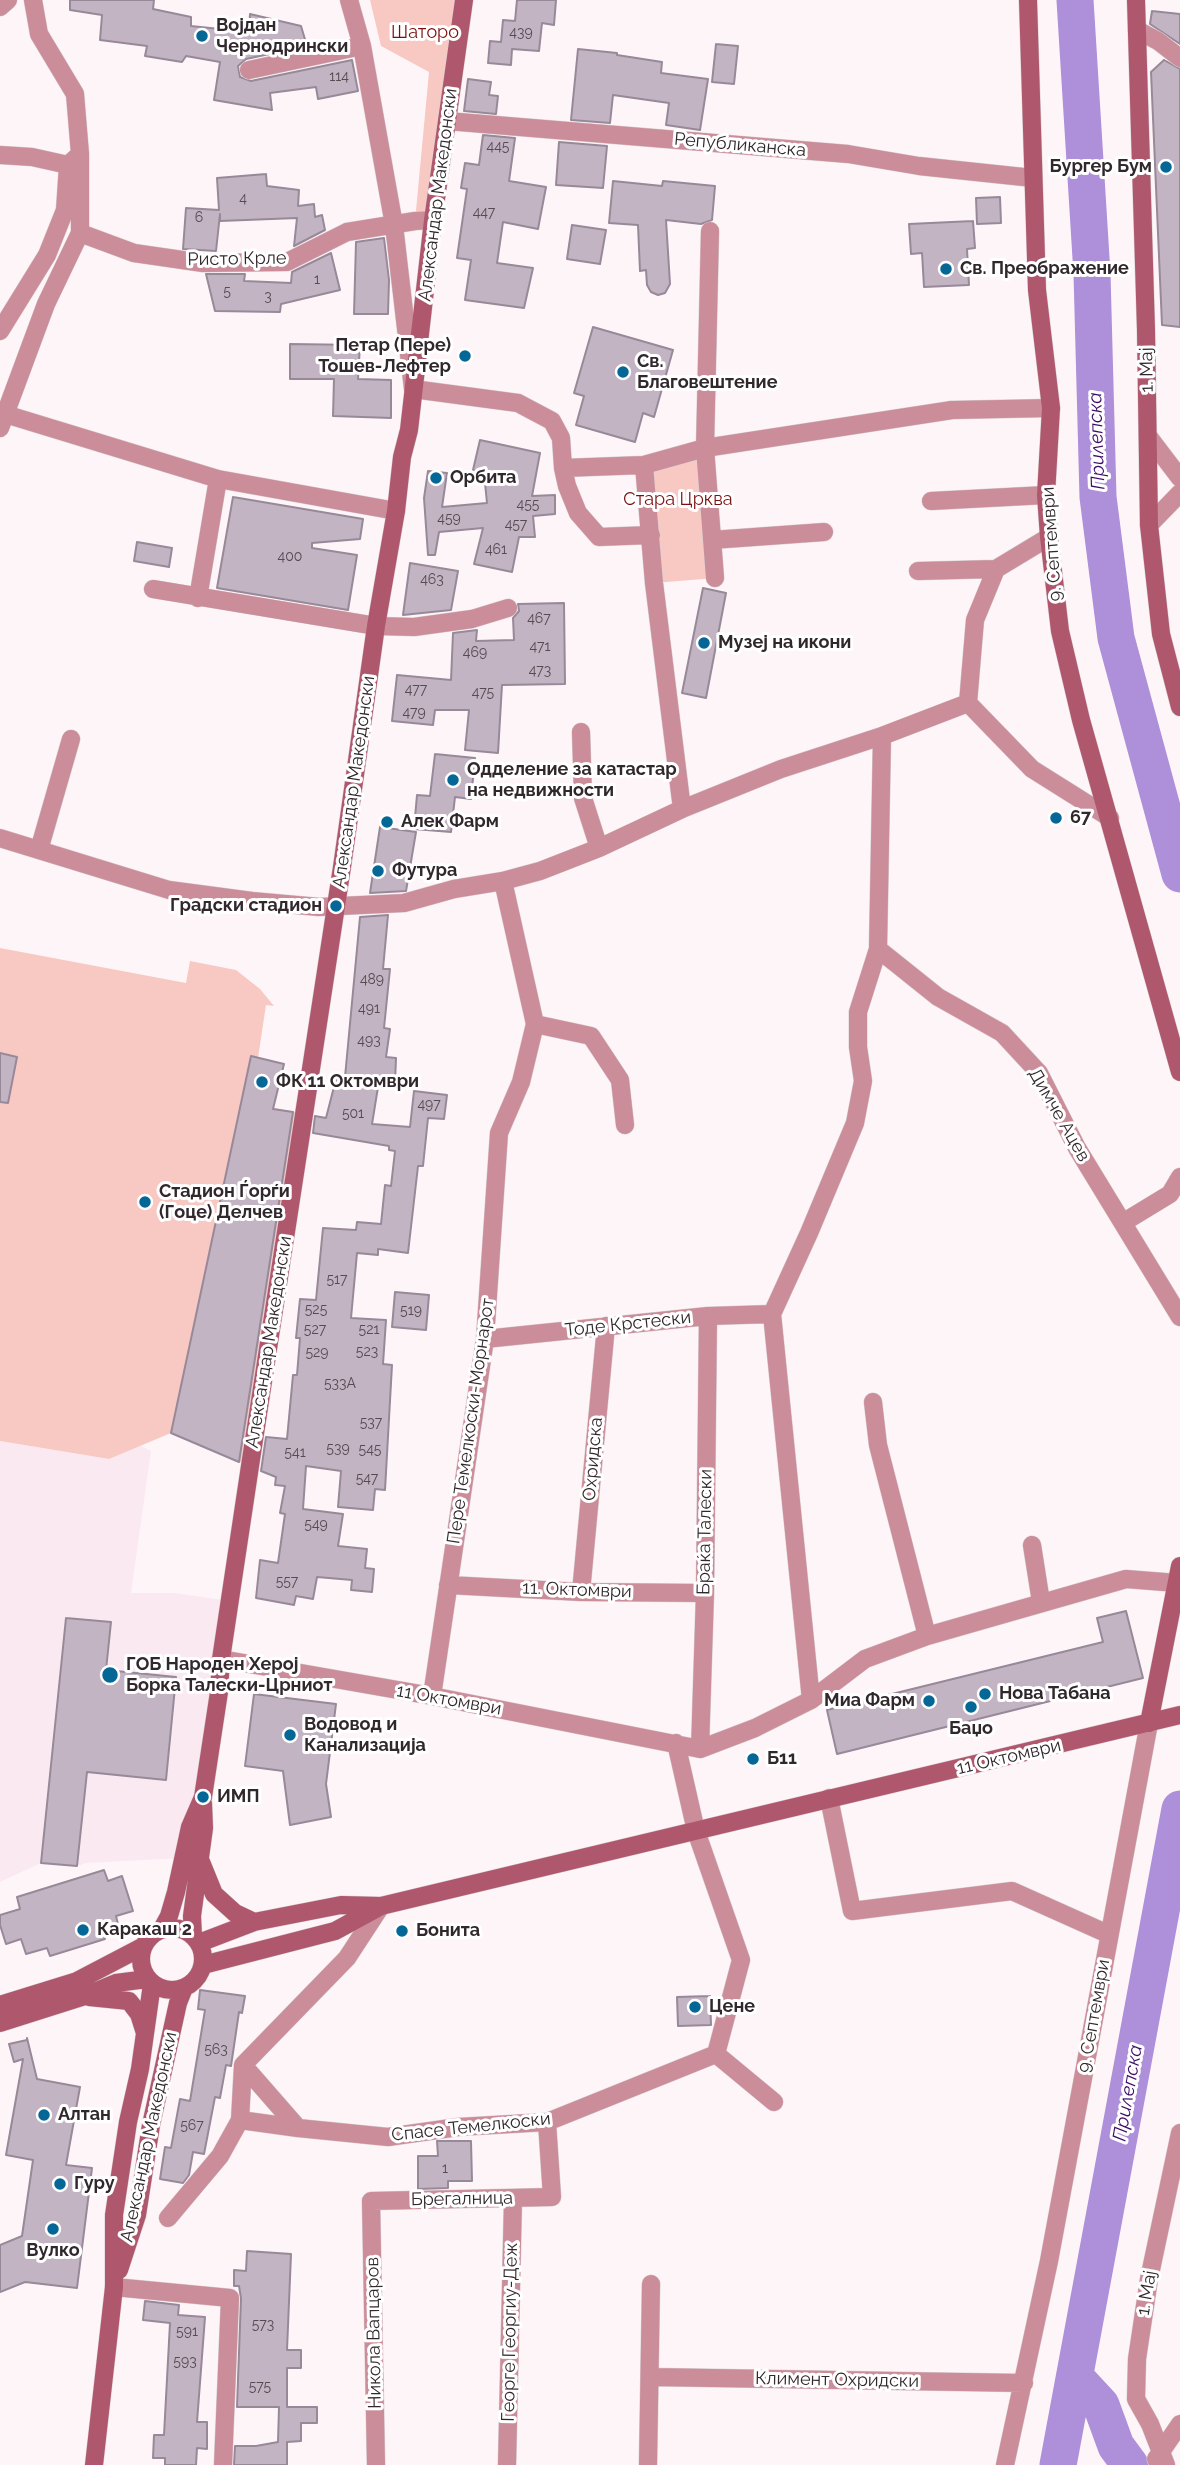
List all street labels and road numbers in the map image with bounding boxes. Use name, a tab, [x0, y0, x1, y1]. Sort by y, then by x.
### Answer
street label: Александар Македонски	[414, 87, 462, 303]
street label: Републиканска	[673, 128, 807, 162]
street label: Ристо Крле	[187, 247, 287, 271]
street label: 1. Мај	[1136, 347, 1158, 393]
street label: 9. Септември	[1037, 486, 1067, 602]
street label: Александар Македонски	[328, 674, 380, 890]
street label: Димче Ацев	[1024, 1065, 1094, 1165]
street label: Александар Македонски	[242, 1234, 296, 1450]
street label: Пере Темелкоски-Морнарот	[443, 1297, 499, 1545]
street label: Тоде Крстески	[564, 1307, 692, 1341]
street label: Охридска	[579, 1416, 607, 1502]
street label: Браќа Талески	[693, 1469, 717, 1595]
street label: 11. Октомври	[522, 1577, 632, 1603]
street label: 11 Октомври	[395, 1680, 503, 1720]
street label: 11 Октомври	[955, 1735, 1063, 1779]
street label: 9. Септември	[1073, 1958, 1115, 2074]
street label: Александар Македонски	[116, 2030, 182, 2244]
street label: Спасе Темелкоски	[390, 2108, 552, 2146]
street label: Брегалница	[411, 2187, 513, 2211]
street label: Георге Георгиу-Деж	[498, 2242, 522, 2422]
street label: Никола Вапцаров	[362, 2257, 386, 2409]
street label: 1. Мај	[1132, 2269, 1162, 2317]
street label: Климент Охридски	[755, 2368, 919, 2392]

